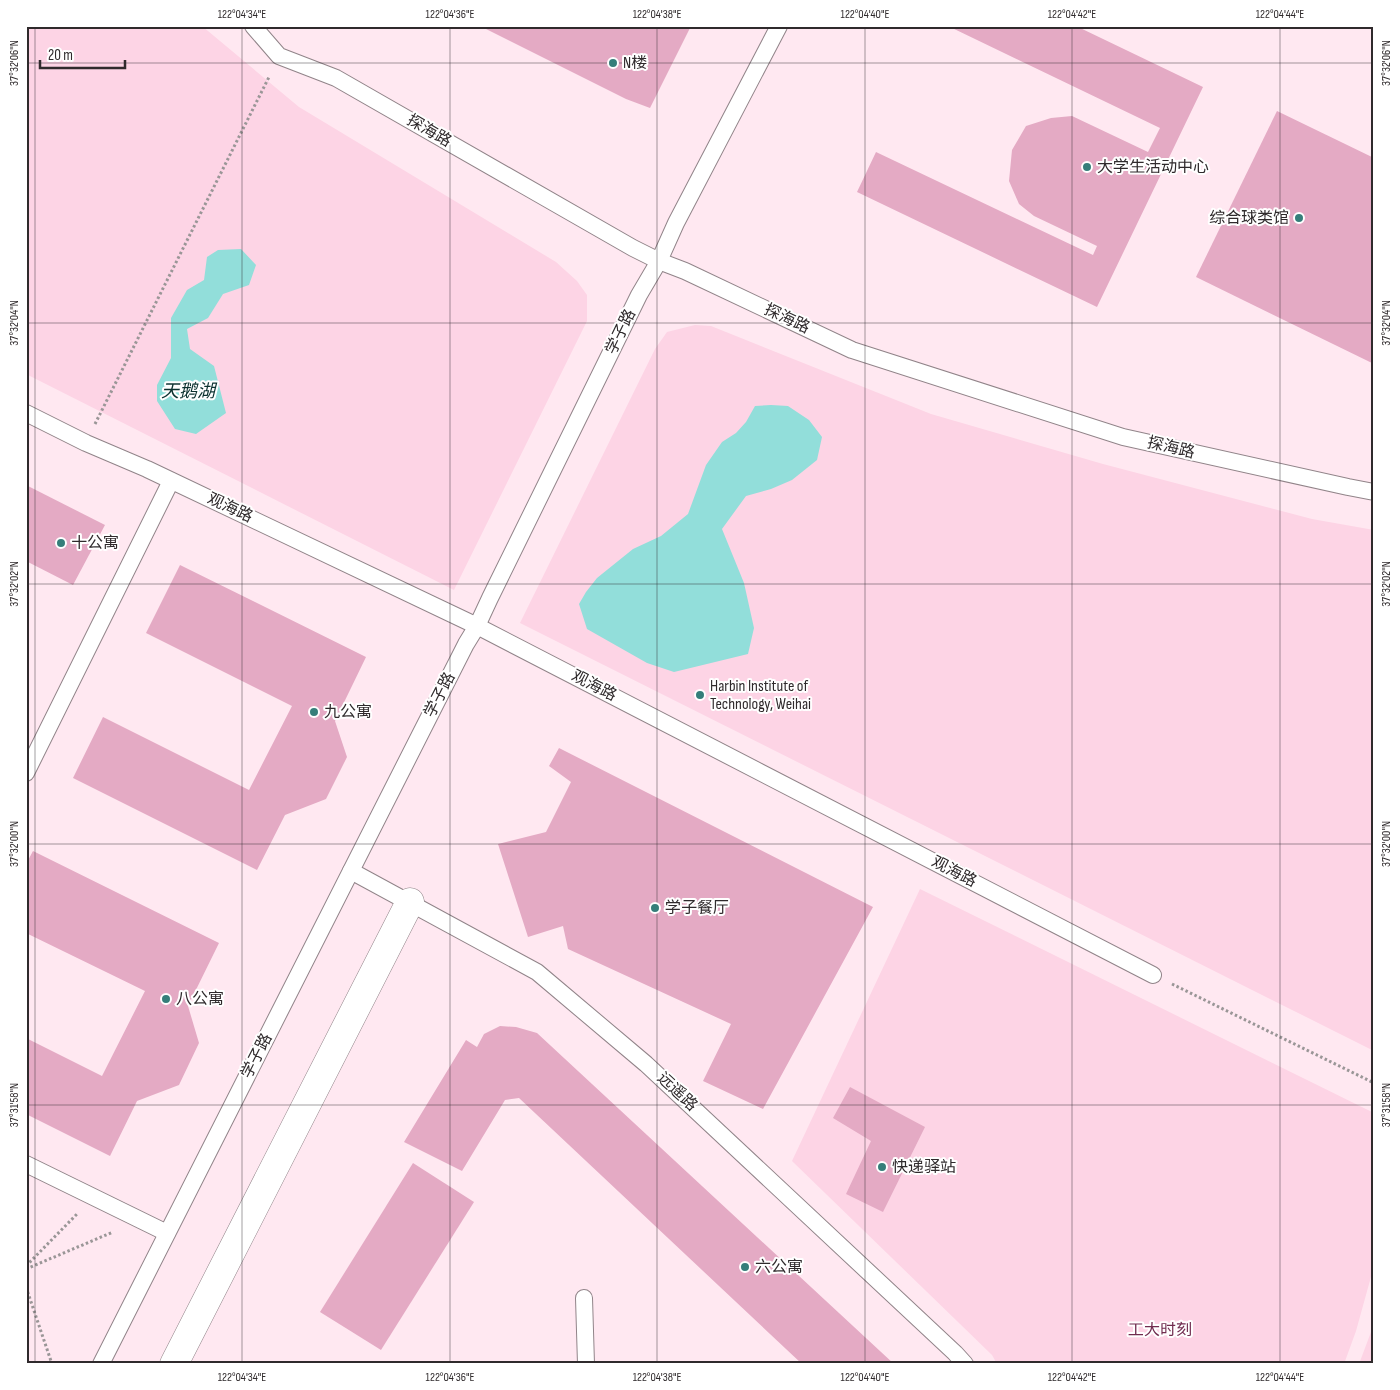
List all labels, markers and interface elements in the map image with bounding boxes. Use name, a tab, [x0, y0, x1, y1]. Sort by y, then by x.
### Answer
text: 122°04'34"E	[218, 7, 266, 22]
text: 122°04'36"E	[426, 7, 474, 22]
text: 122°04'38"E	[633, 7, 681, 22]
text: 122°04'40"E	[841, 7, 889, 22]
text: 122°04'42"E	[1048, 7, 1096, 22]
text: 122°04'44"E	[1256, 7, 1304, 22]
scale bar	[40, 38, 125, 70]
text: 37°32'06"N	[7, 40, 22, 86]
text: 37°32'06"N	[1379, 40, 1394, 86]
text: 20 m	[48, 46, 73, 65]
place label: N楼	[623, 54, 647, 73]
marker: N楼	[607, 57, 619, 69]
street label: 探海路	[403, 111, 455, 151]
place label: 大学生活动中心	[1097, 158, 1209, 177]
marker: 大学生活动中心	[1081, 161, 1093, 173]
place label: 综合球类馆	[1209, 209, 1289, 228]
marker: 综合球类馆	[1293, 212, 1305, 224]
text: 37°32'04"N	[7, 300, 22, 346]
street label: 探海路	[761, 300, 813, 338]
text: 37°32'04"N	[1379, 300, 1394, 346]
street label: 学子路	[602, 306, 640, 358]
water label: 天鹅湖	[161, 381, 218, 402]
street label: 探海路	[1145, 433, 1197, 463]
street label: 观海路	[204, 489, 256, 527]
place label: 十公寓	[71, 534, 119, 553]
marker: 十公寓	[55, 537, 67, 549]
text: 37°32'02"N	[7, 561, 22, 607]
text: 37°32'02"N	[1379, 561, 1394, 607]
street label: 观海路	[568, 667, 620, 705]
street label: 学子路	[421, 669, 459, 721]
place label: Harbin Institute of Technology, Weihai	[710, 677, 811, 714]
marker: Harbin Institute of Technology, Weihai	[694, 689, 706, 701]
place label: 九公寓	[324, 703, 372, 722]
marker: 九公寓	[308, 706, 320, 718]
text: 37°32'00"N	[7, 821, 22, 867]
text: 37°32'00"N	[1379, 821, 1394, 867]
street label: 观海路	[928, 853, 980, 891]
place label: 学子餐厅	[665, 899, 729, 918]
marker: 学子餐厅	[649, 902, 661, 914]
place label: 八公寓	[176, 990, 224, 1009]
marker: 八公寓	[160, 993, 172, 1005]
street label: 学子路	[238, 1030, 276, 1082]
street label: 远遥路	[653, 1069, 701, 1115]
text: 37°31'58"N	[7, 1083, 22, 1127]
text: 37°31'58"N	[1379, 1083, 1394, 1127]
place label: 快递驿站	[892, 1158, 956, 1177]
marker: 快递驿站	[876, 1161, 888, 1173]
place label: 六公寓	[755, 1258, 803, 1277]
marker: 六公寓	[739, 1261, 751, 1273]
park label: 工大时刻	[1128, 1321, 1192, 1340]
text: 122°04'34"E	[218, 1370, 266, 1385]
text: 122°04'36"E	[426, 1370, 474, 1385]
text: 122°04'38"E	[633, 1370, 681, 1385]
text: 122°04'40"E	[841, 1370, 889, 1385]
text: 122°04'42"E	[1048, 1370, 1096, 1385]
text: 122°04'44"E	[1256, 1370, 1304, 1385]

